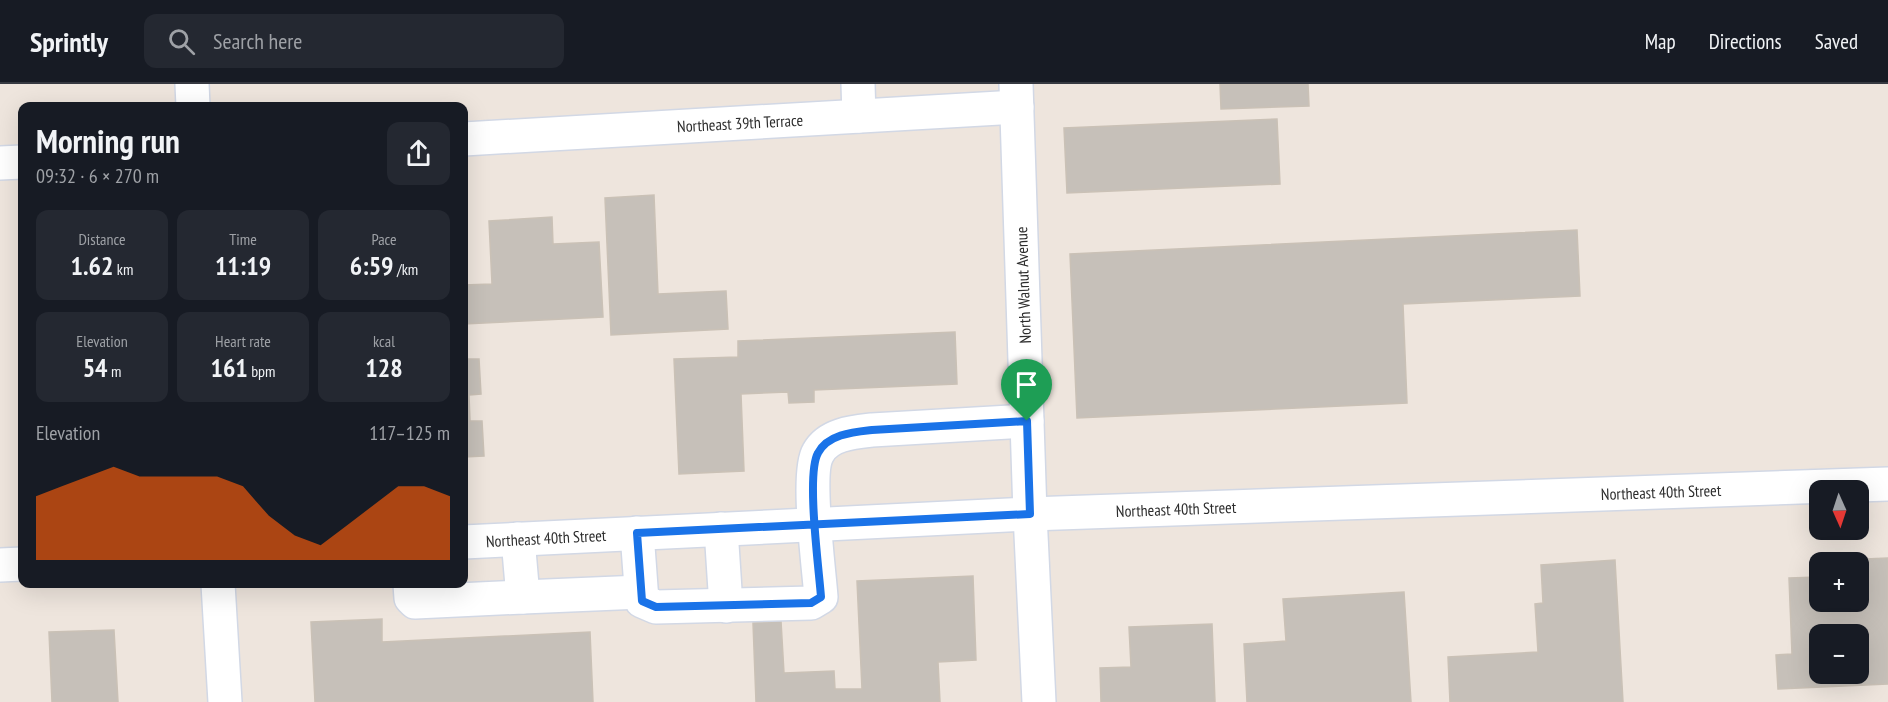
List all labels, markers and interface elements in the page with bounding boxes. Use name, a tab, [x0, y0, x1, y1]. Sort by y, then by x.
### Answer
search box	[144, 14, 564, 68]
text: Sprintly	[30, 23, 108, 60]
icon: search	[165, 25, 198, 58]
text: Search here	[213, 27, 302, 55]
text: Map	[1645, 28, 1676, 55]
text: Directions	[1709, 28, 1782, 55]
text: Saved	[1815, 28, 1858, 55]
street label: Northeast 39th Terrace	[677, 110, 803, 136]
text: Morning run	[36, 119, 180, 162]
button: share	[387, 122, 450, 185]
text: 09:32 · 6 × 270 m	[36, 163, 159, 189]
street label: North Walnut Avenue	[1011, 226, 1035, 344]
text: Distance	[78, 229, 126, 249]
text: Time	[229, 229, 257, 249]
text: Pace	[371, 229, 397, 249]
text: 1.62	[71, 249, 113, 282]
text: 11:19	[215, 249, 271, 282]
text: 6:59	[350, 249, 394, 282]
text: km	[113, 259, 133, 279]
text: /km	[394, 259, 418, 279]
text: Elevation	[76, 331, 128, 351]
text: Heart rate	[215, 331, 271, 351]
text: kcal	[373, 331, 395, 351]
text: 54	[83, 351, 108, 384]
text: 161	[210, 351, 248, 384]
text: 128	[365, 351, 403, 384]
pin	[1001, 359, 1052, 421]
text: m	[108, 361, 121, 381]
text: bpm	[248, 361, 276, 381]
icon: arrive	[1010, 368, 1043, 401]
text: Elevation	[36, 420, 100, 446]
text: 117–125 m	[369, 420, 450, 446]
street label: Northeast 40th Street	[1601, 480, 1722, 504]
north arrow	[1809, 480, 1869, 540]
map controls	[1809, 480, 1869, 684]
street label: Northeast 40th Street	[1116, 497, 1237, 521]
street label: Northeast 40th Street	[485, 525, 607, 551]
button: +	[1809, 552, 1869, 612]
button: −	[1809, 624, 1869, 684]

